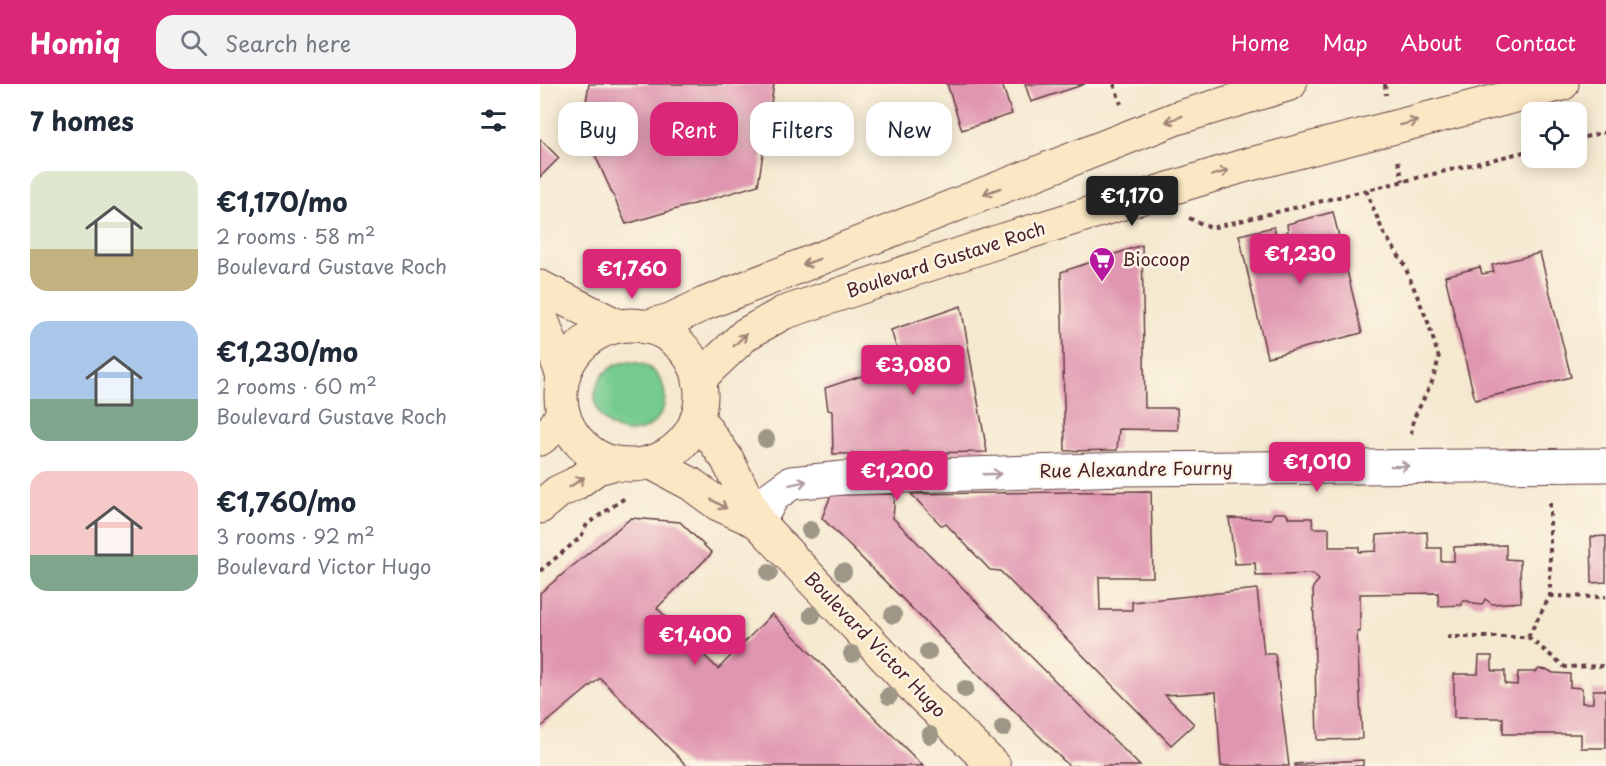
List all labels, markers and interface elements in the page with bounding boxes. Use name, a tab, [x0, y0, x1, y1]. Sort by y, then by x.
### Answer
search box	[156, 15, 576, 69]
text: Homiq	[30, 21, 120, 64]
icon: search	[177, 26, 210, 59]
text: Search here	[225, 26, 351, 59]
text: Home	[1231, 26, 1290, 58]
text: Map	[1323, 26, 1368, 58]
text: About	[1401, 26, 1462, 58]
text: Contact	[1495, 26, 1576, 58]
text: 7 homes	[30, 101, 134, 140]
chip: Buy	[558, 102, 638, 156]
chip: Rent	[650, 102, 738, 156]
chip: Filters	[750, 102, 854, 156]
chip: New	[866, 102, 952, 156]
map controls	[1521, 102, 1587, 168]
button: locate	[1521, 102, 1587, 168]
icon: filters	[477, 104, 510, 137]
one-way arrow	[1165, 115, 1184, 126]
one-way arrow	[1399, 117, 1418, 129]
one-way arrow	[1210, 167, 1229, 178]
pin: €1,170	[1083, 176, 1181, 227]
text: €1,170	[1100, 180, 1164, 210]
text: €1,170/mo	[216, 182, 348, 221]
one-way arrow	[983, 186, 1002, 197]
icon: home	[78, 195, 150, 267]
street label: Boulevard Gustave Roch	[842, 214, 1049, 304]
text: 2 rooms · 58 m²	[216, 221, 375, 251]
pin: €1,230	[1251, 234, 1349, 285]
text: €1,230	[1264, 238, 1336, 268]
supermarket icon: Biocoop	[1087, 245, 1117, 283]
place label: Biocoop	[1122, 245, 1190, 272]
pin: €1,760	[583, 249, 681, 300]
text: Boulevard Gustave Roch	[216, 251, 447, 281]
text: €1,760	[597, 253, 667, 283]
one-way arrow	[802, 257, 820, 268]
text: €1,230/mo	[216, 332, 358, 371]
one-way arrow	[733, 332, 748, 347]
icon: home	[78, 345, 150, 417]
pin: €3,080	[864, 345, 962, 396]
text: €3,080	[875, 349, 951, 379]
text: 2 rooms · 60 m²	[216, 371, 377, 401]
text: Boulevard Gustave Roch	[216, 401, 447, 431]
pin: €1,010	[1268, 442, 1366, 493]
text: €1,010	[1283, 446, 1351, 476]
pin: €1,200	[848, 451, 946, 502]
street label: Rue Alexandre Fourny	[1039, 453, 1233, 484]
text: €1,200	[861, 455, 933, 485]
one-way arrow	[1389, 460, 1409, 472]
one-way arrow	[982, 468, 1002, 480]
one-way arrow	[568, 476, 585, 488]
one-way arrow	[788, 477, 807, 489]
text: €1,760/mo	[216, 482, 356, 521]
icon: home	[78, 495, 150, 567]
one-way arrow	[710, 498, 727, 510]
text: 3 rooms · 92 m²	[216, 521, 375, 551]
text: Boulevard Victor Hugo	[216, 551, 431, 581]
street label: Boulevard Victor Hugo	[799, 565, 953, 723]
pin: €1,400	[646, 615, 744, 666]
text: €1,400	[658, 619, 732, 649]

